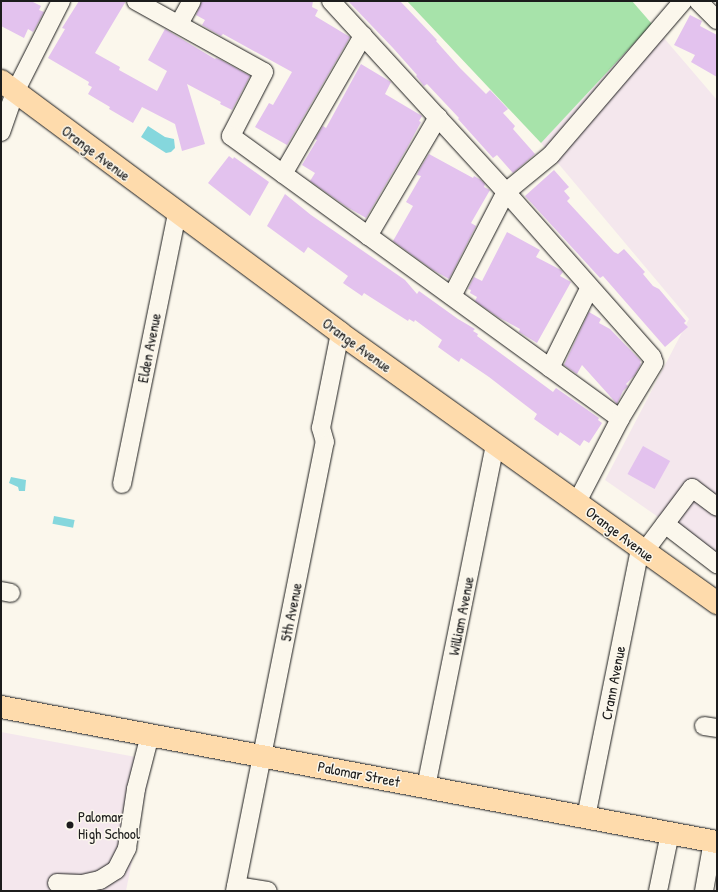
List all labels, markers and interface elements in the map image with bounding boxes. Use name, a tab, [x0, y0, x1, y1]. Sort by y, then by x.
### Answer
street label: Orange Avenue	[58, 121, 134, 185]
street label: Elden Avenue	[133, 312, 165, 384]
street label: Orange Avenue	[319, 314, 395, 376]
street label: Orange Avenue	[582, 502, 658, 566]
street label: William Avenue	[445, 575, 477, 657]
street label: 5th Avenue	[277, 581, 305, 643]
street label: Crann Avenue	[597, 645, 629, 721]
street label: Palomar Street	[316, 757, 402, 791]
place label: Palomar High School	[78, 807, 140, 842]
marker: Palomar High School	[65, 820, 75, 830]

